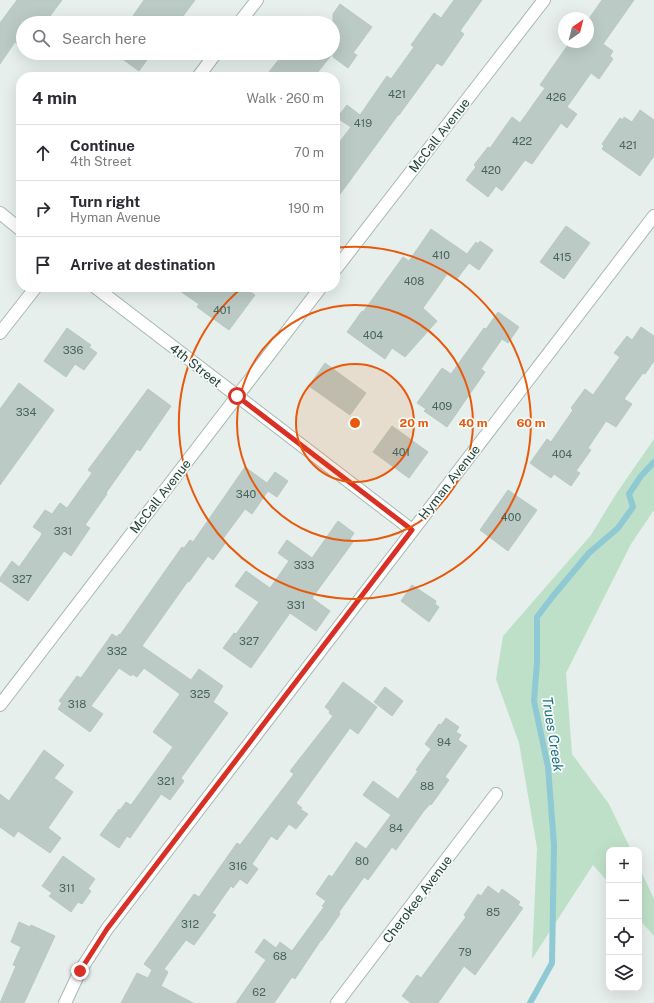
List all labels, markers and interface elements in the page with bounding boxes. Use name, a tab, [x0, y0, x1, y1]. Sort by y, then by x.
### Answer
north arrow	[558, 12, 594, 48]
search box	[16, 16, 340, 60]
icon: search	[30, 27, 52, 49]
text: Search here	[62, 30, 146, 47]
text: 4 min	[32, 88, 77, 108]
house number: 421	[388, 88, 406, 100]
text: Walk · 260 m	[246, 91, 324, 106]
house number: 426	[546, 91, 566, 103]
street label: McCall Avenue	[406, 95, 473, 175]
house number: 419	[354, 117, 372, 129]
house number: 422	[512, 135, 532, 147]
text: Continue	[70, 137, 135, 154]
house number: 421	[619, 139, 637, 151]
icon: ahead	[32, 142, 54, 164]
text: 70 m	[294, 145, 324, 160]
text: 4th Street	[70, 154, 132, 169]
house number: 420	[481, 164, 501, 176]
text: Turn right	[70, 193, 140, 210]
icon: right	[32, 198, 54, 220]
text: 190 m	[288, 201, 324, 216]
text: Hyman Avenue	[70, 210, 161, 225]
house number: 410	[432, 249, 450, 261]
house number: 415	[553, 251, 571, 263]
icon: arrive	[32, 254, 54, 276]
text: Arrive at destination	[70, 256, 215, 273]
house number: 408	[404, 275, 424, 287]
house number: 401	[213, 304, 231, 316]
house number: 404	[363, 329, 383, 341]
street label: 4th Street	[167, 340, 225, 390]
house number: 336	[63, 344, 83, 356]
route start	[228, 387, 246, 405]
house number: 409	[432, 400, 452, 412]
house number: 334	[16, 406, 36, 418]
centre of rings	[348, 416, 362, 430]
text: 20 m	[400, 416, 429, 430]
text: 40 m	[458, 416, 488, 430]
text: 60 m	[516, 416, 546, 430]
street label: Hyman Avenue	[416, 442, 483, 523]
house number: 401	[392, 446, 410, 458]
house number: 404	[552, 448, 572, 460]
street label: McCall Avenue	[127, 456, 194, 536]
house number: 340	[236, 488, 257, 500]
house number: 400	[501, 511, 521, 523]
house number: 331	[54, 525, 72, 537]
house number: 333	[294, 559, 314, 571]
house number: 327	[12, 573, 32, 585]
house number: 331	[287, 599, 305, 611]
house number: 327	[239, 635, 259, 647]
house number: 332	[107, 645, 128, 657]
house number: 325	[190, 688, 210, 700]
water label: Trues Creek	[539, 695, 567, 773]
house number: 318	[68, 698, 86, 710]
house number: 94	[437, 736, 451, 748]
house number: 321	[157, 775, 175, 787]
house number: 88	[420, 780, 434, 792]
house number: 84	[389, 822, 403, 834]
map controls	[606, 847, 642, 991]
button: +	[606, 847, 642, 883]
street label: Cherokee Avenue	[380, 853, 455, 946]
house number: 80	[355, 855, 369, 867]
house number: 316	[229, 860, 247, 872]
house number: 311	[59, 882, 75, 894]
button: −	[606, 883, 642, 919]
house number: 85	[486, 906, 500, 918]
house number: 312	[181, 918, 199, 930]
button: locate	[606, 919, 642, 955]
house number: 79	[458, 946, 472, 958]
house number: 68	[273, 950, 287, 962]
button: layers	[606, 955, 642, 991]
route end	[71, 962, 89, 980]
house number: 62	[252, 986, 266, 998]

